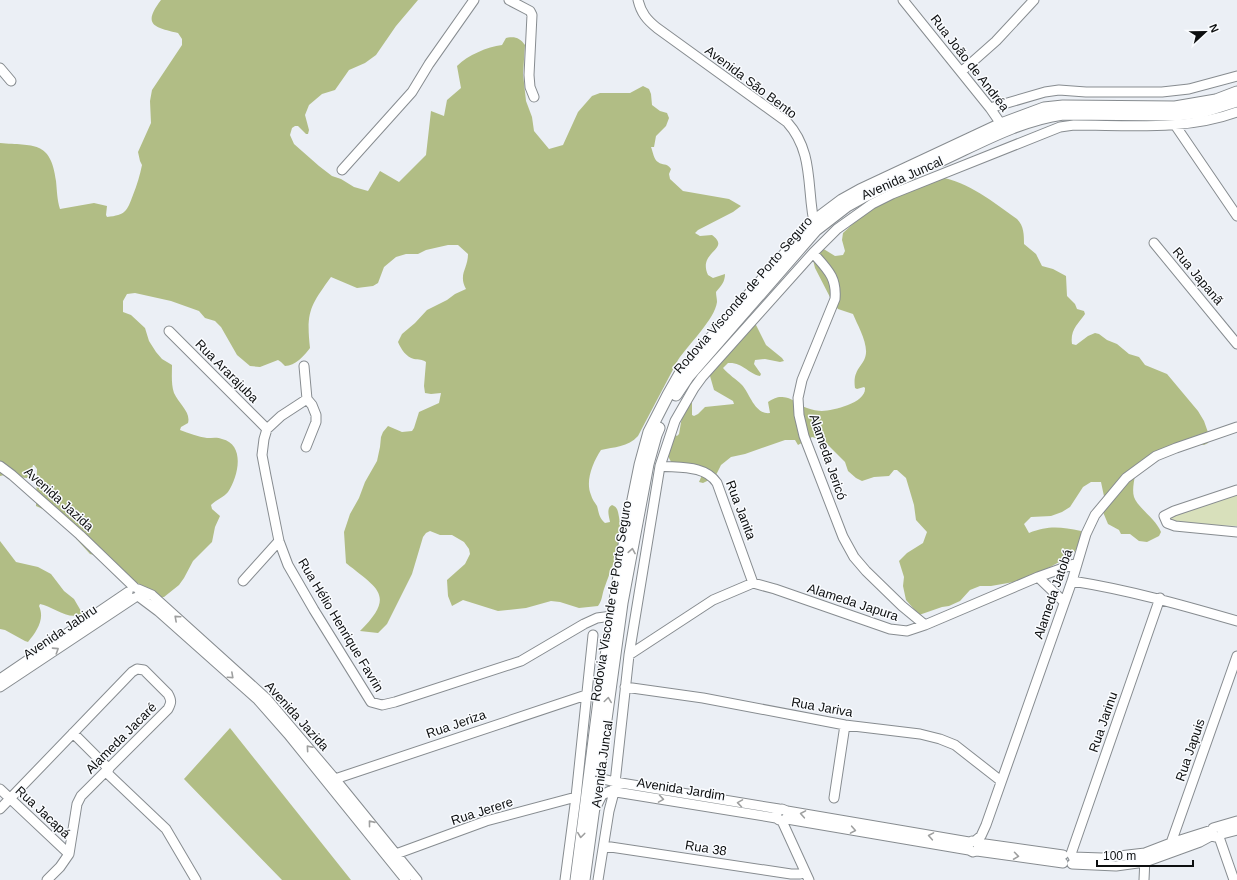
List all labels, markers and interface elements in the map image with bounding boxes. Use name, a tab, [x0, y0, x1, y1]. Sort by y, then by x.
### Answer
street label: Rua João de Andréa	[928, 12, 1013, 115]
north arrow	[1185, 12, 1225, 52]
text: N	[1207, 22, 1221, 34]
street label: Avenida São Bento	[702, 43, 800, 121]
street label: Avenida Juncal	[859, 153, 945, 203]
street label: Rodovia Visconde de Porto Seguro	[671, 214, 815, 376]
street label: Rua Japanã	[1170, 244, 1227, 308]
street label: Rua Ararajuba	[192, 336, 262, 406]
street label: Alameda Jericó	[806, 412, 850, 502]
street label: Avenida Jazida	[21, 464, 97, 535]
street label: Rua Janita	[723, 478, 759, 542]
street label: Rodovia Visconde de Porto Seguro	[588, 500, 634, 702]
street label: Alameda Jatobá	[1031, 546, 1076, 641]
one-way arrow	[627, 548, 636, 554]
street label: Rua Hélio Henrique Favrin	[295, 555, 387, 695]
street label: Alameda Japura	[806, 580, 901, 624]
street label: Avenida Jabiru	[20, 602, 100, 662]
one-way arrow	[174, 615, 182, 622]
one-way arrow	[52, 648, 59, 655]
one-way arrow	[226, 672, 234, 679]
street label: Avenida Jazida	[262, 678, 333, 754]
street label: Rua Jarinu	[1086, 690, 1120, 754]
street label: Rua Jariva	[790, 694, 855, 720]
one-way arrow	[603, 697, 612, 703]
street label: Alameda Jacaré	[82, 699, 160, 777]
street label: Rua Jeriza	[424, 707, 489, 741]
street label: Rua Japuis	[1172, 716, 1208, 783]
street label: Avenida Juncal	[588, 719, 616, 809]
one-way arrow	[307, 745, 314, 753]
street label: Avenida Jardim	[636, 775, 726, 803]
street label: Rua Jacapá	[13, 783, 74, 842]
street label: Rua Jerere	[449, 794, 515, 828]
one-way arrow	[658, 794, 664, 803]
one-way arrow	[737, 799, 743, 808]
one-way arrow	[800, 810, 806, 819]
one-way arrow	[368, 820, 375, 827]
one-way arrow	[850, 825, 856, 834]
one-way arrow	[577, 832, 586, 838]
one-way arrow	[928, 832, 934, 841]
street label: Rua 38	[684, 837, 728, 859]
scale bar	[1097, 842, 1193, 868]
text: 100 m	[1103, 849, 1136, 863]
one-way arrow	[1013, 851, 1019, 860]

